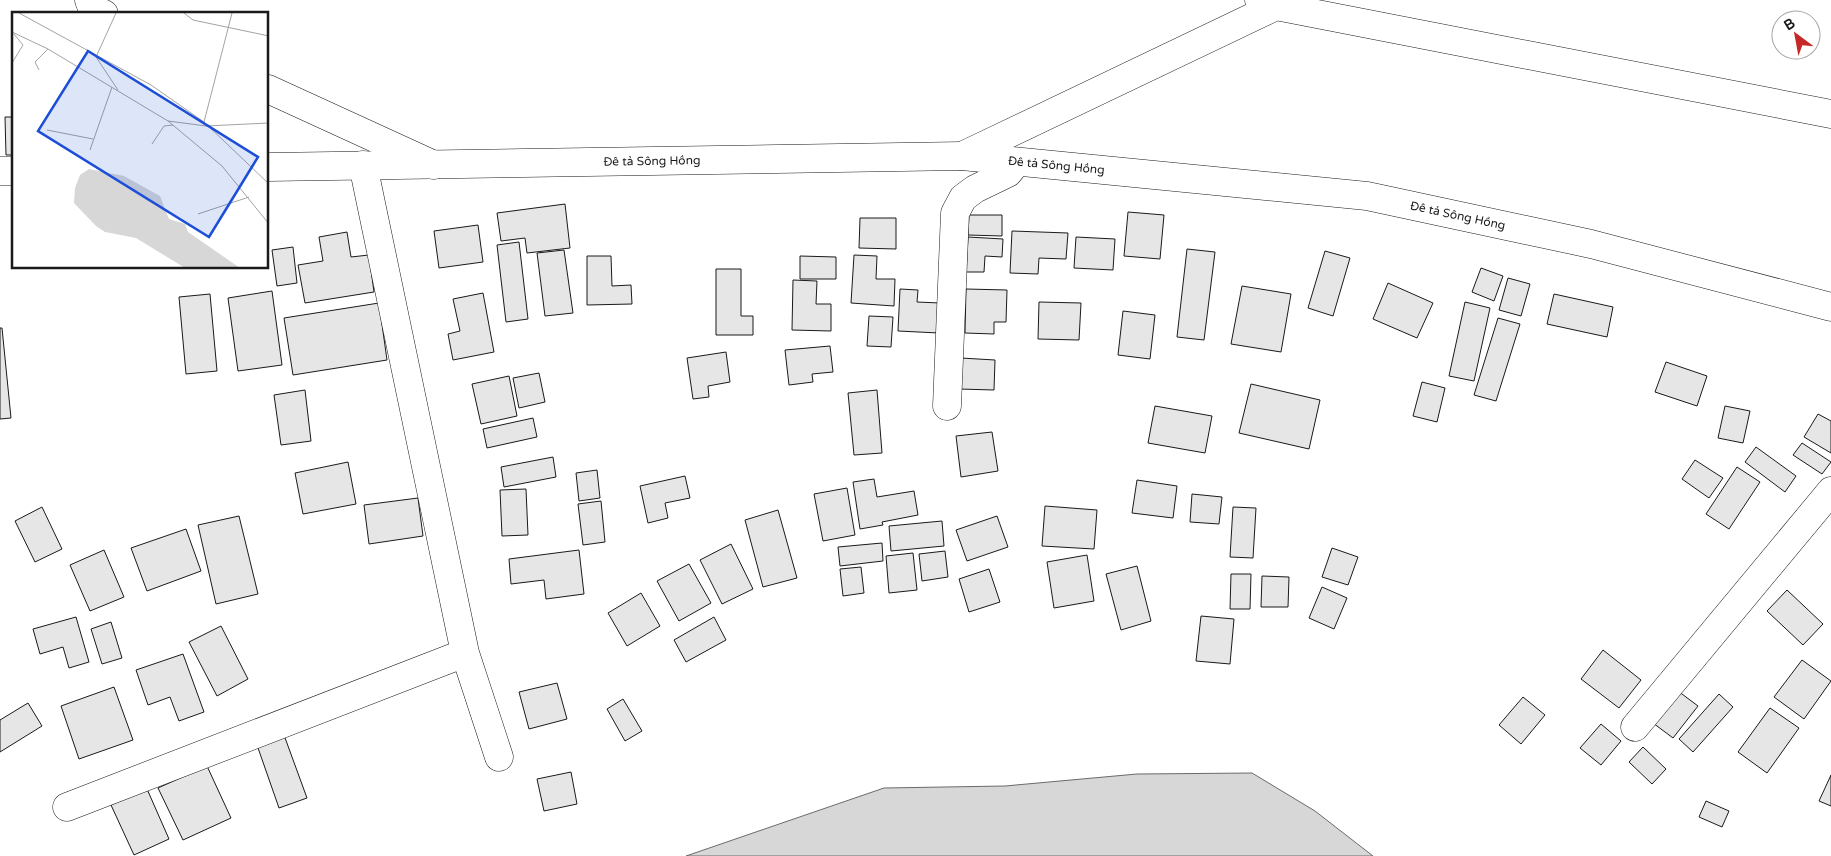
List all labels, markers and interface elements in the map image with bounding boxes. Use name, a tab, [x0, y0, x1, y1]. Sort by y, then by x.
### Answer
north arrow	[1771, 10, 1821, 60]
inset map	[12, 12, 269, 269]
text: B	[1781, 14, 1798, 34]
street label: Đê tả Sông Hồng	[603, 153, 701, 169]
street label: Đê tả Sông Hồng	[1007, 154, 1105, 177]
street label: Đê tả Sông Hồng	[1409, 198, 1507, 232]

